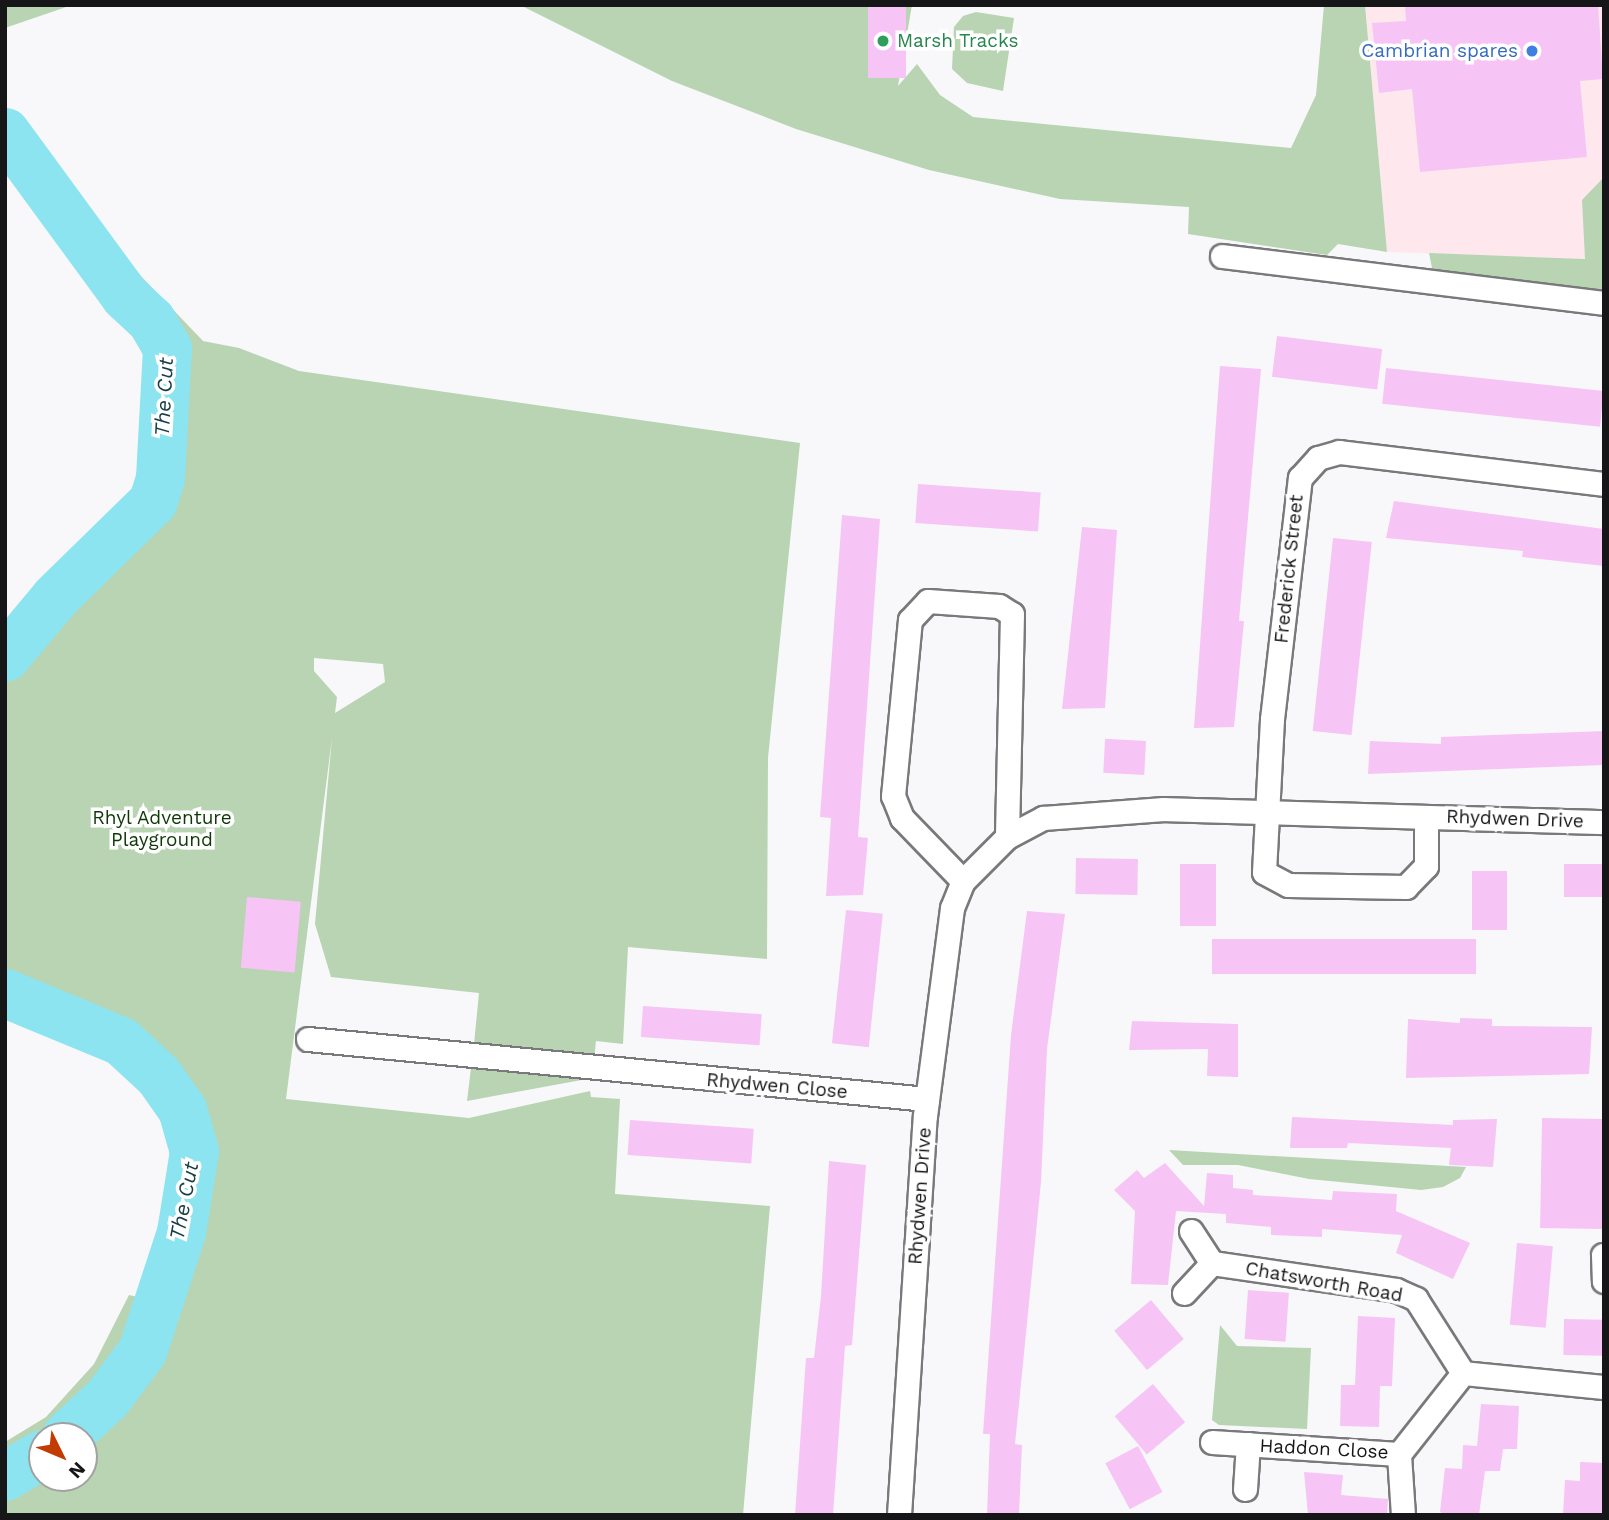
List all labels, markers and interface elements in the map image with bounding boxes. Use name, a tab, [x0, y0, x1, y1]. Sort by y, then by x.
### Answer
place label: Marsh Tracks	[897, 30, 1019, 52]
marker: Marsh Tracks	[875, 33, 891, 49]
place label: Cambrian spares	[1361, 40, 1518, 62]
marker: Cambrian spares	[1524, 43, 1540, 59]
water label: The Cut	[149, 357, 179, 437]
street label: Frederick Street	[1270, 493, 1308, 645]
street label: Rhydwen Drive	[1446, 805, 1584, 833]
park label: Rhyl Adventure Playground	[92, 807, 232, 851]
street label: Rhydwen Close	[705, 1068, 849, 1104]
street label: Rhydwen Drive	[904, 1126, 936, 1266]
water label: The Cut	[164, 1160, 204, 1242]
street label: Chatsworth Road	[1244, 1257, 1404, 1307]
north arrow	[28, 1422, 98, 1492]
street label: Haddon Close	[1259, 1434, 1389, 1464]
text: N	[64, 1457, 90, 1483]

